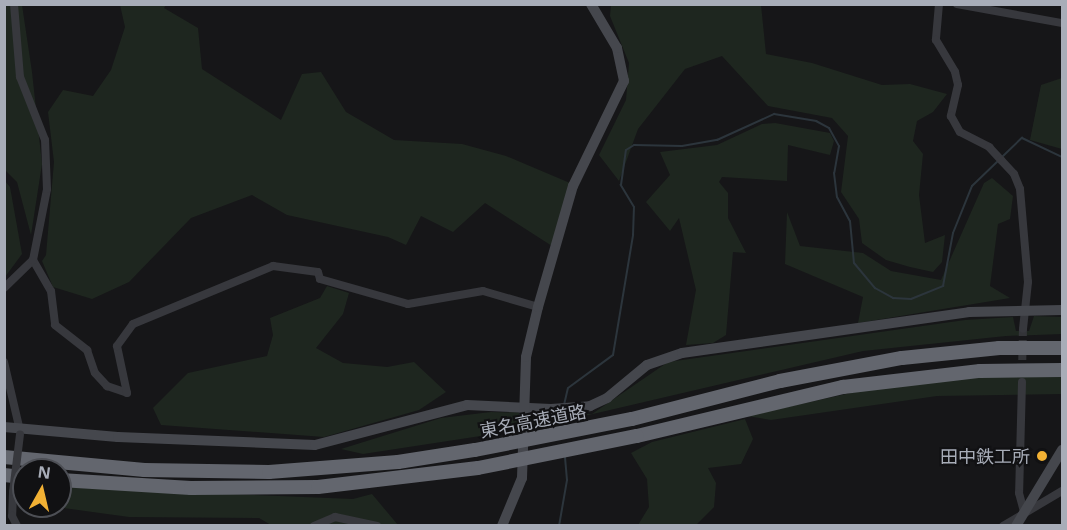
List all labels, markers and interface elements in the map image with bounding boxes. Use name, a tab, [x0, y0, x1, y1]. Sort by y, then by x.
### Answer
street label: 東名高速道路	[478, 400, 588, 442]
place label: 田中鉄工所	[940, 445, 1030, 467]
marker: 田中鉄工所	[1035, 449, 1049, 463]
north arrow	[12, 458, 72, 518]
text: N	[36, 460, 52, 484]

